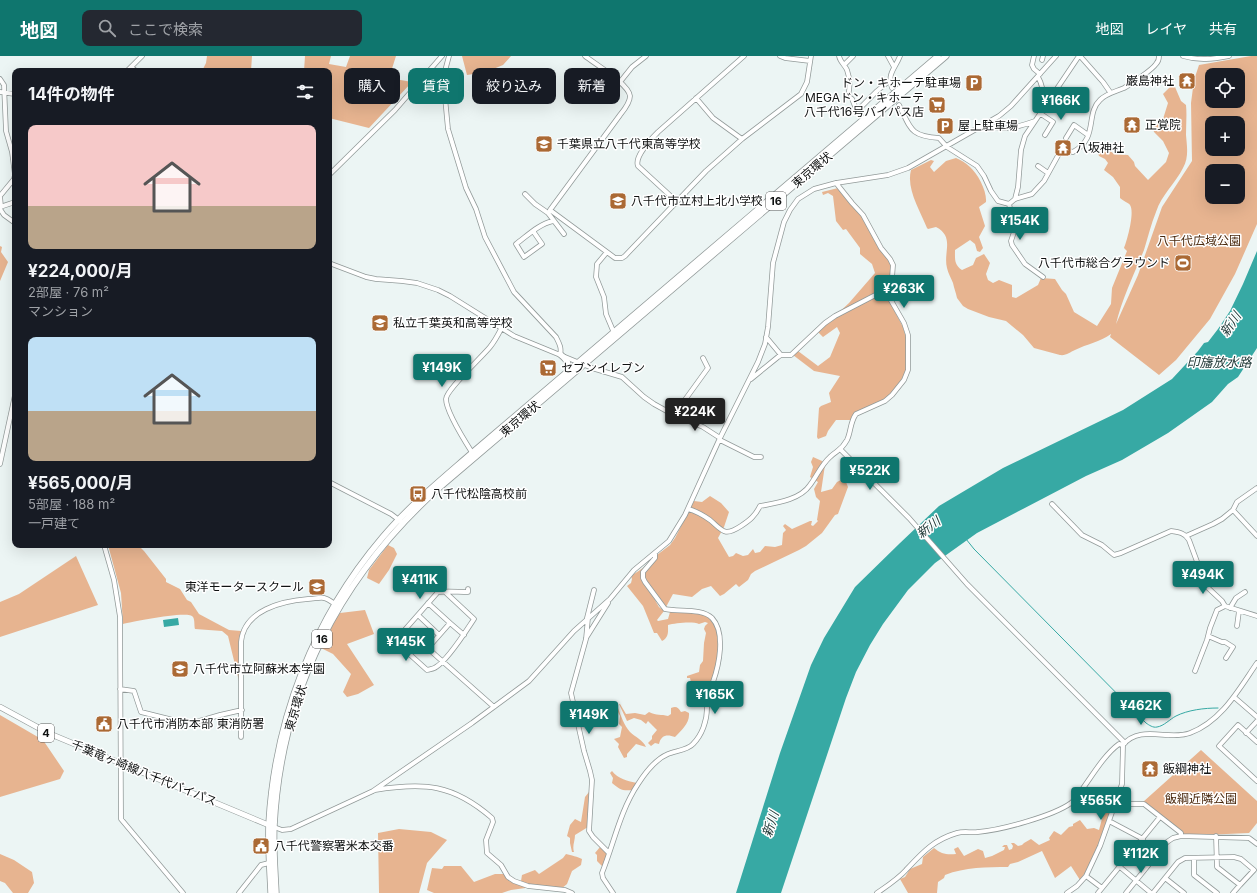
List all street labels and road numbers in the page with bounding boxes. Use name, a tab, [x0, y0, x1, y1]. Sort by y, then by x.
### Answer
street label: 東京環状	[788, 148, 835, 191]
road number: 16	[766, 192, 786, 210]
street label: 東京環状	[496, 397, 543, 440]
road number: 16	[312, 630, 332, 648]
street label: 東京環状	[281, 683, 310, 733]
road number: 4	[38, 724, 54, 742]
street label: 千葉竜ヶ崎線八千代バイパス	[69, 736, 219, 809]

